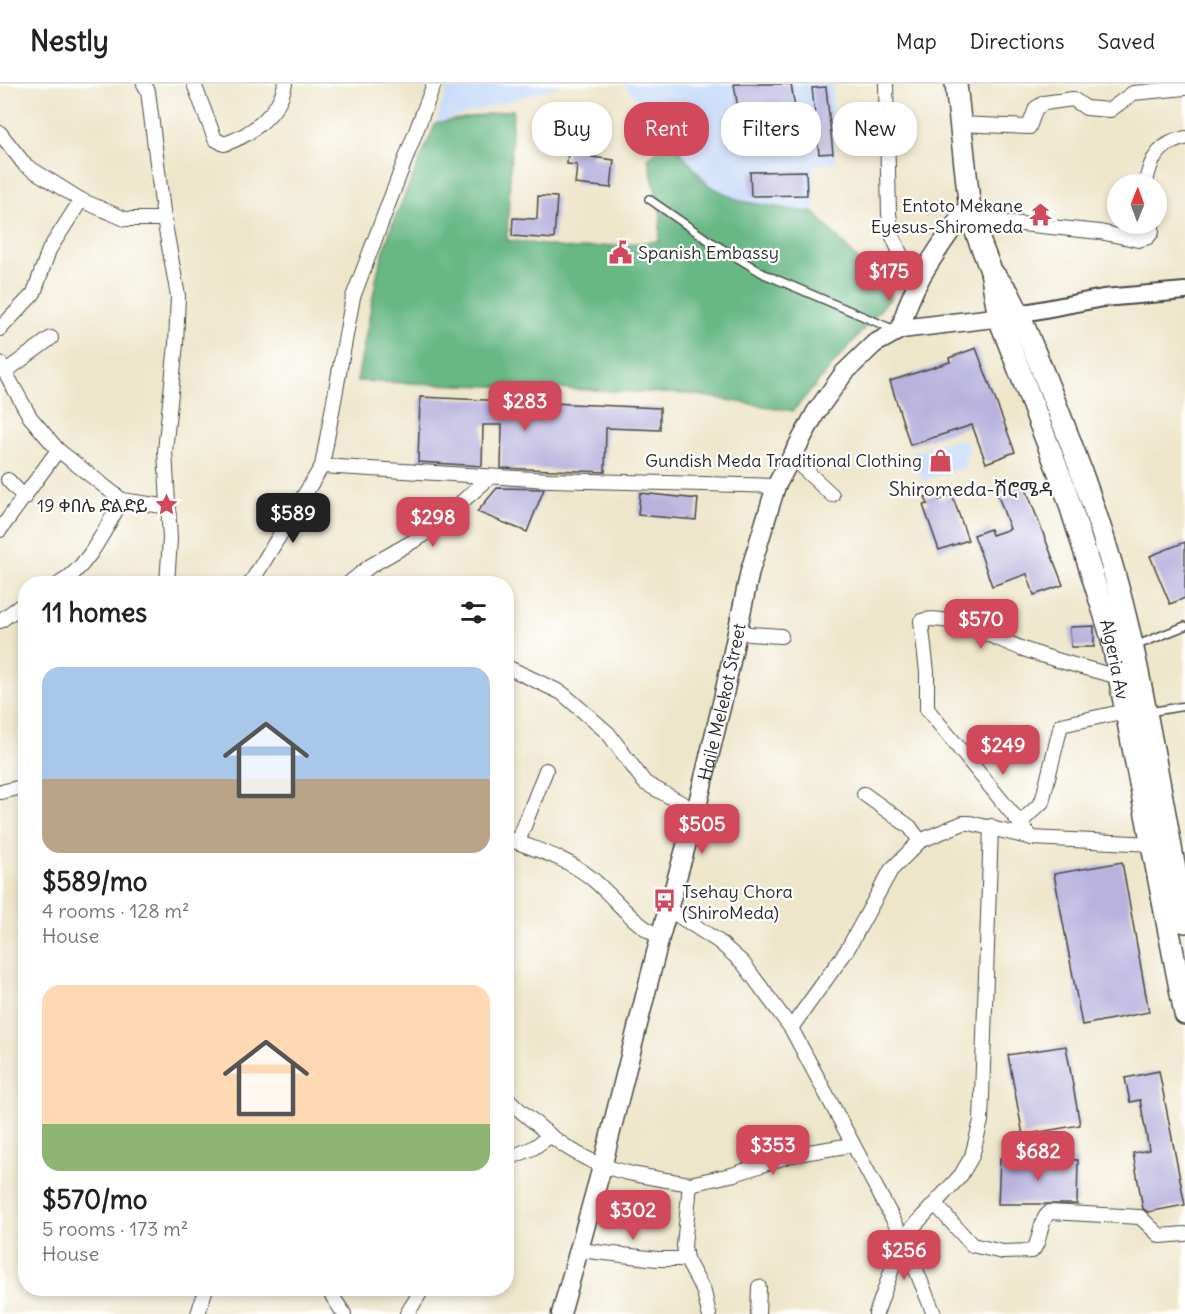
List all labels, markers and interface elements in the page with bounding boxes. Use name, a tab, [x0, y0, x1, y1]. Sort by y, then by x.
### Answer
text: Nestly	[30, 23, 109, 59]
text: Map	[896, 28, 937, 55]
text: Directions	[970, 28, 1064, 55]
text: Saved	[1097, 28, 1155, 55]
chip: Buy	[532, 102, 612, 156]
chip: Rent	[624, 102, 709, 156]
chip: Filters	[721, 102, 821, 156]
chip: New	[833, 102, 917, 156]
north arrow	[1107, 174, 1167, 234]
map controls	[1107, 174, 1167, 234]
place label: Entoto Mekane Eyesus-Shiromeda	[871, 194, 1023, 238]
temple icon: Entoto Mekane Eyesus-Shiromeda	[1028, 202, 1054, 228]
public building icon: Spanish Embassy	[607, 239, 633, 265]
place label: Spanish Embassy	[638, 241, 779, 264]
pin: $175	[853, 251, 925, 302]
text: $175	[869, 258, 909, 283]
pin: $283	[489, 381, 561, 432]
text: $283	[503, 388, 547, 413]
shop icon: Gundish Meda Traditional Clothing	[927, 447, 953, 473]
place label: Gundish Meda Traditional Clothing	[645, 449, 922, 472]
district label: Shiromeda-ሽሮሜዳ	[889, 476, 1053, 501]
place icon: 19 ቀበሌ ድልድይ	[153, 492, 179, 518]
pin: $589	[257, 493, 329, 544]
place label: 19 ቀበሌ ድልድይ	[37, 494, 148, 517]
pin: $298	[397, 497, 469, 548]
text: $589	[270, 500, 316, 525]
text: $298	[410, 504, 456, 529]
text: 11 homes	[42, 596, 147, 629]
icon: filters	[457, 596, 490, 629]
pin: $570	[945, 599, 1017, 650]
text: $570	[958, 606, 1004, 631]
street label: Algeria Av	[1095, 616, 1135, 701]
street label: Haile Melekot Street	[692, 621, 750, 783]
icon: home	[212, 706, 320, 814]
pin: $249	[967, 725, 1039, 776]
text: $249	[981, 732, 1025, 757]
pin: $505	[666, 804, 738, 855]
text: $505	[678, 811, 726, 836]
text: $589/mo	[42, 865, 147, 898]
place label: Tsehay Chora (ShiroMeda)	[682, 880, 793, 924]
bus stop icon: Tsehay Chora (ShiroMeda)	[651, 888, 677, 914]
text: 4 rooms · 128 m²	[42, 898, 190, 923]
text: House	[42, 923, 99, 948]
icon: home	[212, 1024, 320, 1132]
pin: $353	[737, 1125, 809, 1176]
pin: $682	[1002, 1131, 1074, 1182]
text: $353	[750, 1132, 796, 1157]
text: $682	[1015, 1138, 1061, 1163]
text: $570/mo	[42, 1183, 147, 1216]
pin: $302	[597, 1190, 669, 1241]
text: $302	[610, 1197, 656, 1222]
text: 5 rooms · 173 m²	[42, 1216, 188, 1241]
pin: $256	[868, 1230, 940, 1281]
text: $256	[881, 1237, 927, 1262]
text: House	[42, 1241, 99, 1266]

